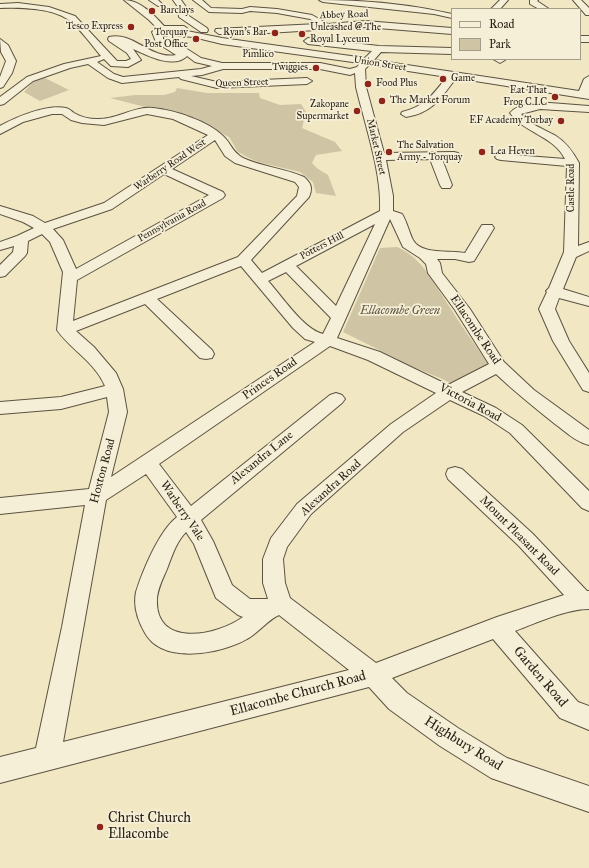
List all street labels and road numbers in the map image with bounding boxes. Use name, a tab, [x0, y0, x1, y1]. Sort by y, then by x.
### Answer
street label: Abbey Road	[319, 8, 369, 22]
street label: Pimlico	[242, 49, 274, 61]
street label: Union Street	[353, 54, 407, 74]
street label: Queen Street	[215, 76, 269, 90]
street label: Market Street	[364, 118, 388, 176]
street label: Warberry Road West	[132, 136, 208, 194]
street label: Castle Road	[566, 164, 578, 212]
street label: Pennsylvania Road	[136, 197, 208, 245]
street label: Potters Hill	[298, 229, 346, 263]
street label: Ellacombe Road	[447, 293, 503, 367]
street label: Princes Road	[240, 355, 300, 403]
street label: Victoria Road	[437, 381, 503, 425]
street label: Alexandra Lane	[228, 428, 296, 488]
street label: Hoxton Road	[87, 437, 119, 505]
street label: Alexandra Road	[298, 457, 364, 519]
street label: Warberry Vale	[157, 478, 207, 544]
street label: Mount Pleasant Road	[476, 493, 562, 579]
street label: Garden Road	[509, 643, 571, 711]
street label: Ellacombe Church Road	[228, 668, 368, 720]
street label: Highbury Road	[421, 713, 505, 775]

